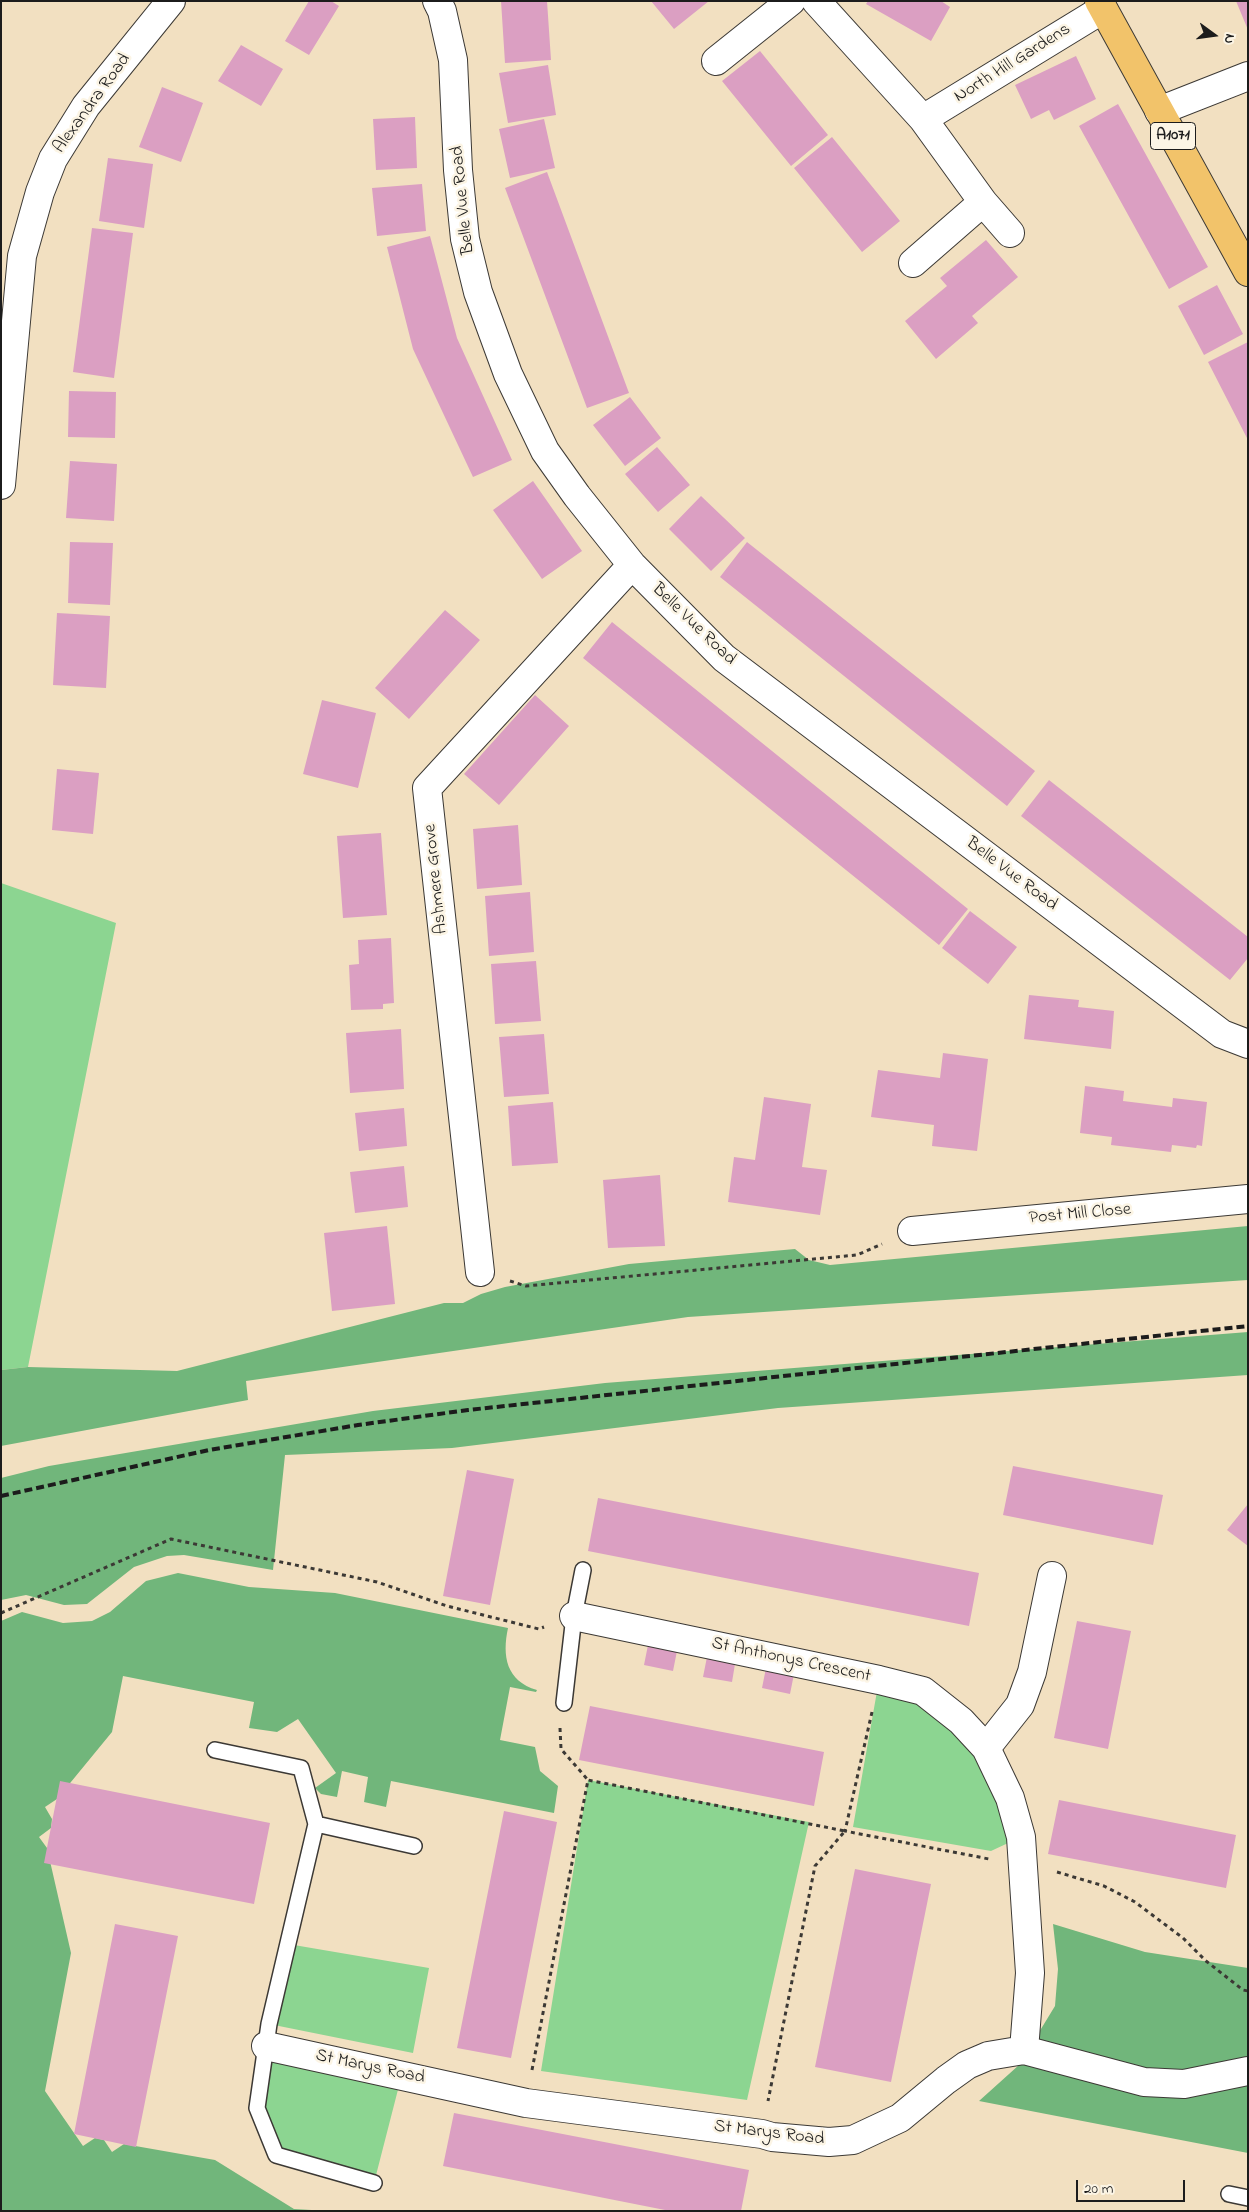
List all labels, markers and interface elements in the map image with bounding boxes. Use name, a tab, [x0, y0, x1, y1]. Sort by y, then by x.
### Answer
north arrow	[1189, 10, 1239, 60]
street label: North Hill Gardens	[951, 20, 1075, 108]
text: N	[1218, 32, 1240, 46]
street label: Alexandra Road	[50, 50, 136, 158]
road number: A1071	[1150, 122, 1196, 150]
street label: Belle Vue Road	[448, 145, 480, 255]
street label: Belle Vue Road	[646, 579, 740, 671]
street label: Ashmere Grove	[420, 823, 454, 935]
street label: Belle Vue Road	[961, 834, 1061, 916]
street label: Post Mill Close	[1028, 1200, 1132, 1230]
street label: St Anthonys Crescent	[709, 1634, 873, 1688]
street label: St Marys Road	[313, 2046, 427, 2090]
street label: St Marys Road	[713, 2117, 825, 2151]
scale bar	[1079, 2170, 1188, 2202]
text: 20 m	[1084, 2178, 1113, 2200]

